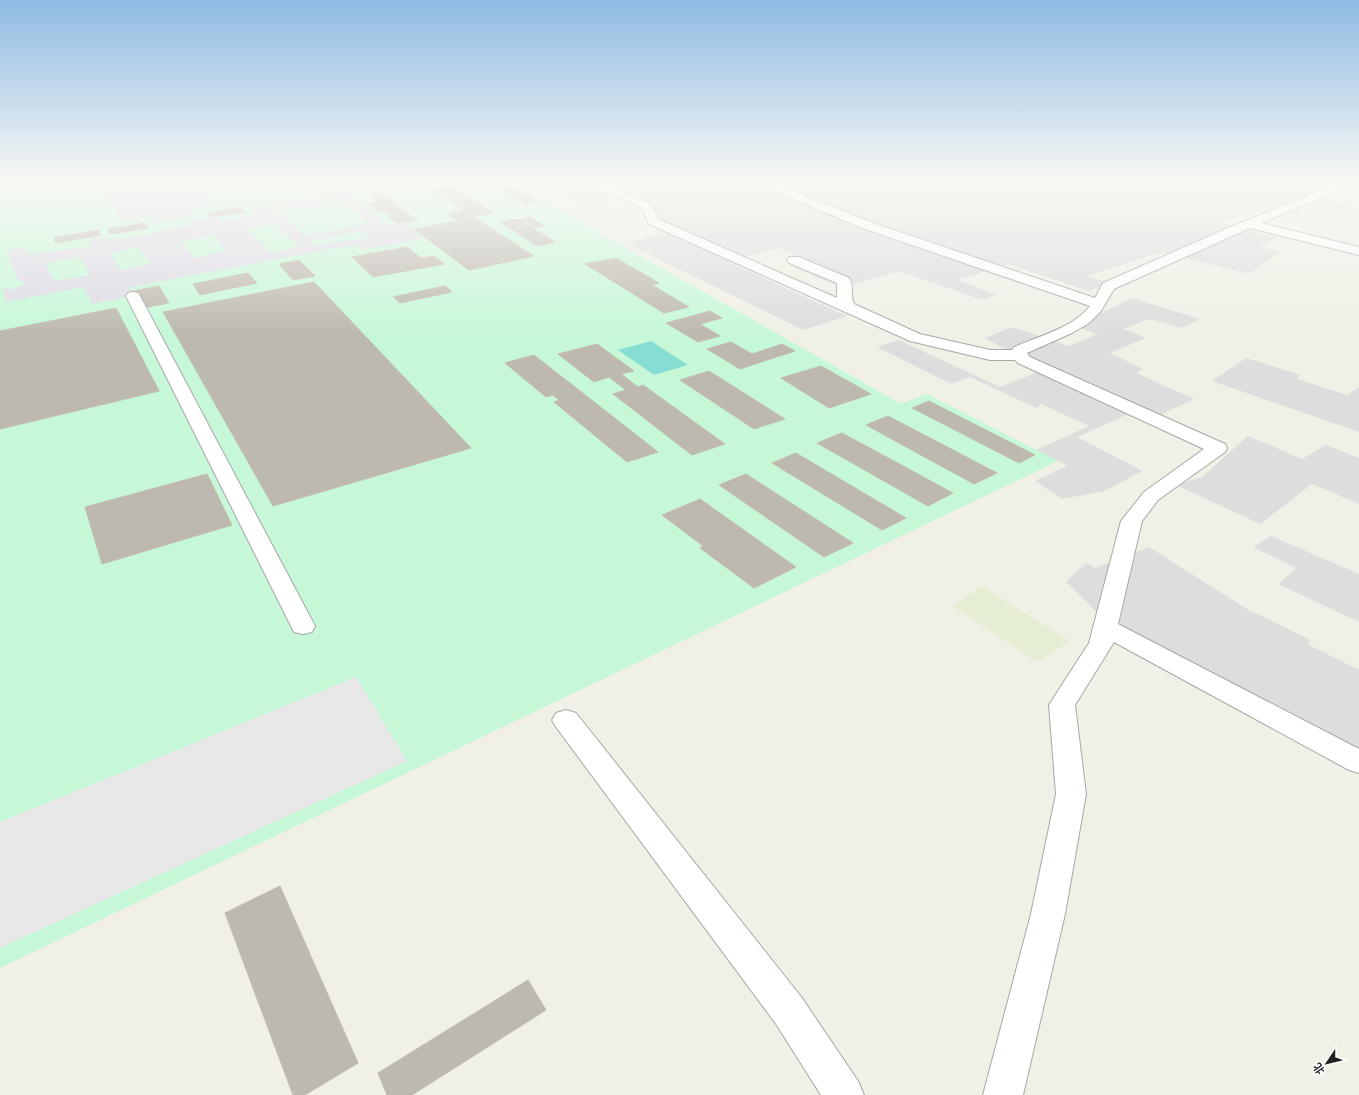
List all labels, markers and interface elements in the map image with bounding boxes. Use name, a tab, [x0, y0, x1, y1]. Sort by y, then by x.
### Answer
north arrow	[1307, 1043, 1347, 1083]
text: 北	[1310, 1060, 1328, 1077]

